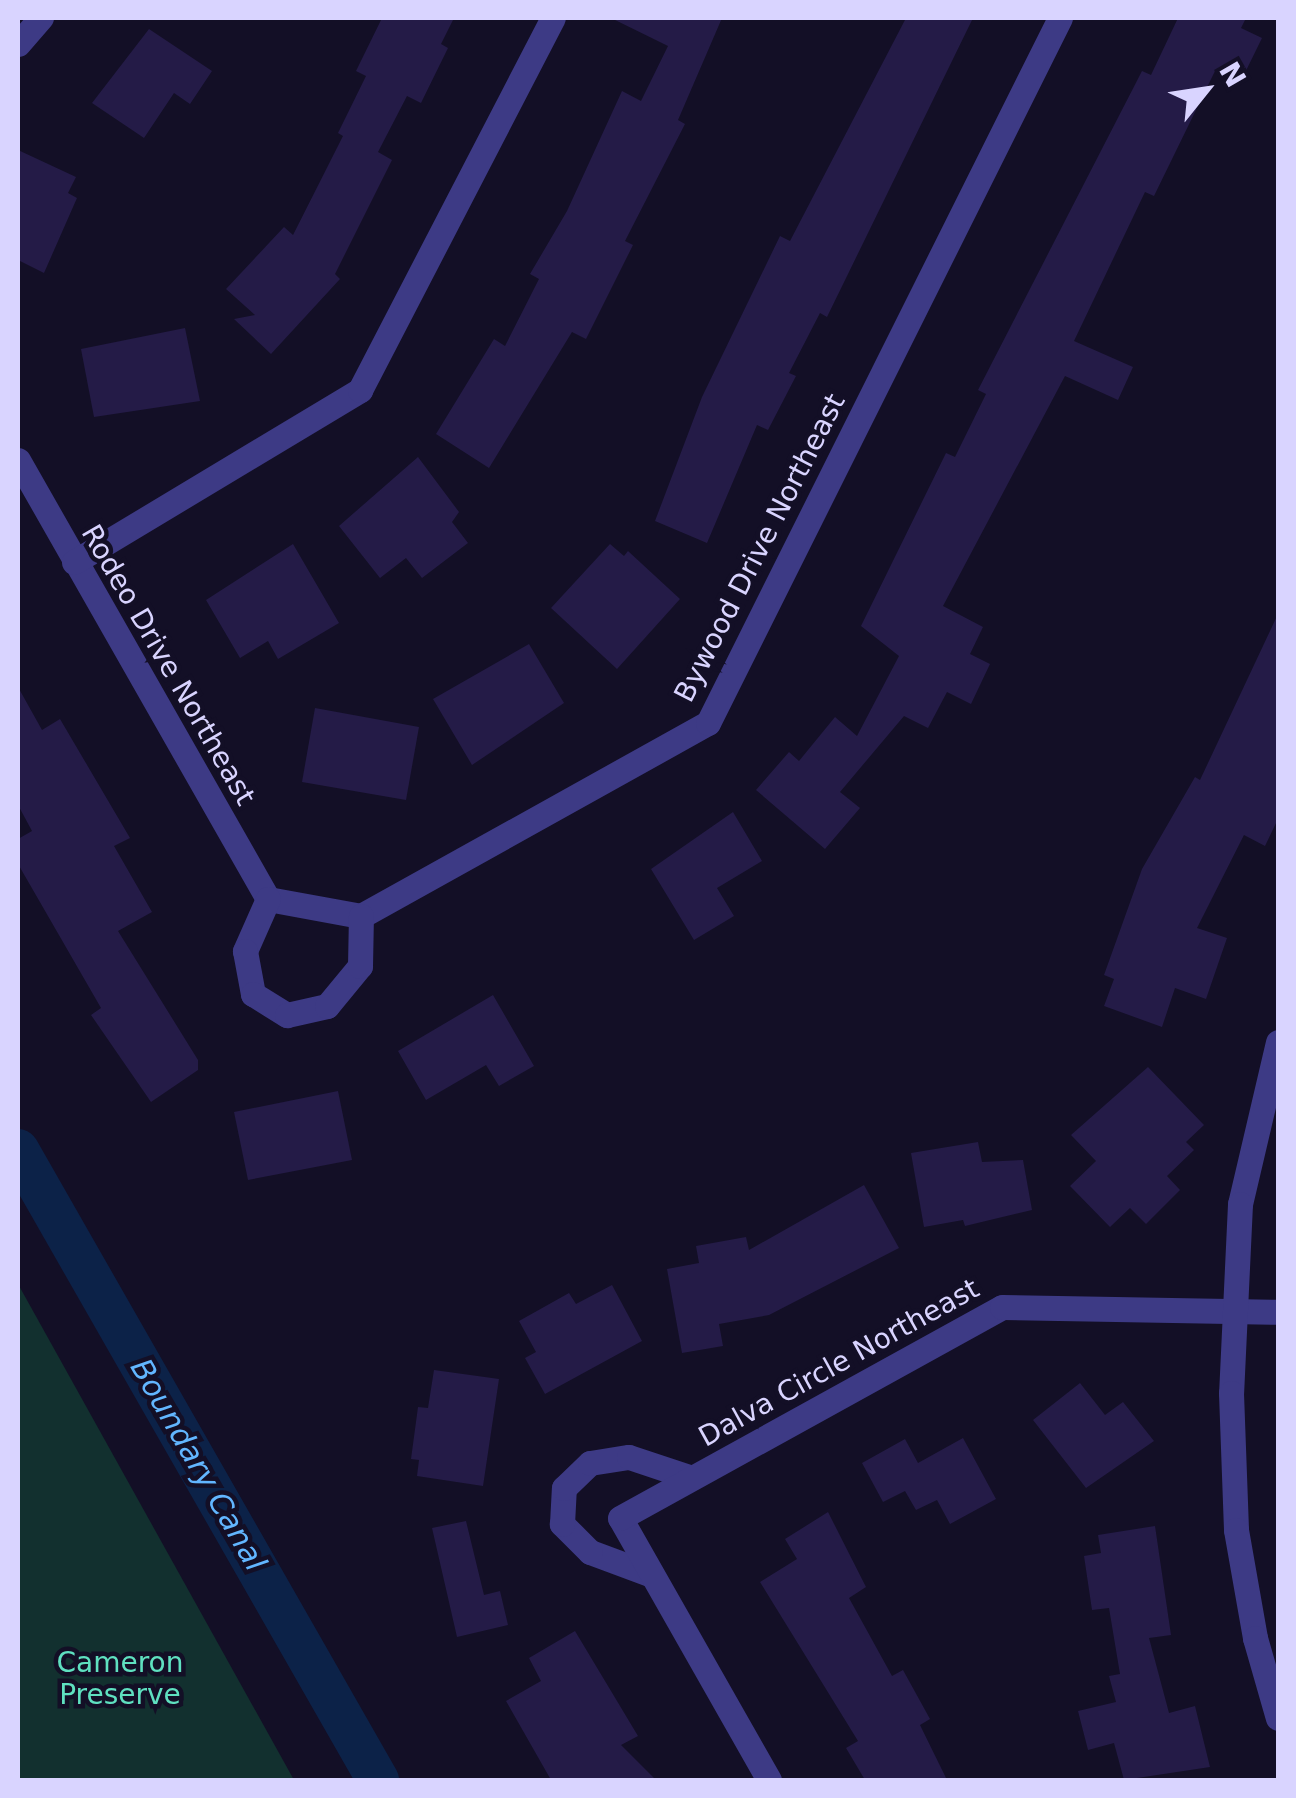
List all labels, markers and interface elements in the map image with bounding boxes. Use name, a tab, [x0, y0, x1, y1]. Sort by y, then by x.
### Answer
north arrow	[1156, 40, 1256, 140]
text: N	[1212, 56, 1253, 93]
street label: Bywood Drive Northeast	[668, 388, 852, 708]
street label: Rodeo Drive Northeast	[74, 519, 262, 811]
street label: Dalva Circle Northeast	[693, 1272, 985, 1454]
water label: Boundary Canal	[123, 1352, 273, 1578]
park label: Cameron Preserve	[57, 1646, 183, 1712]

